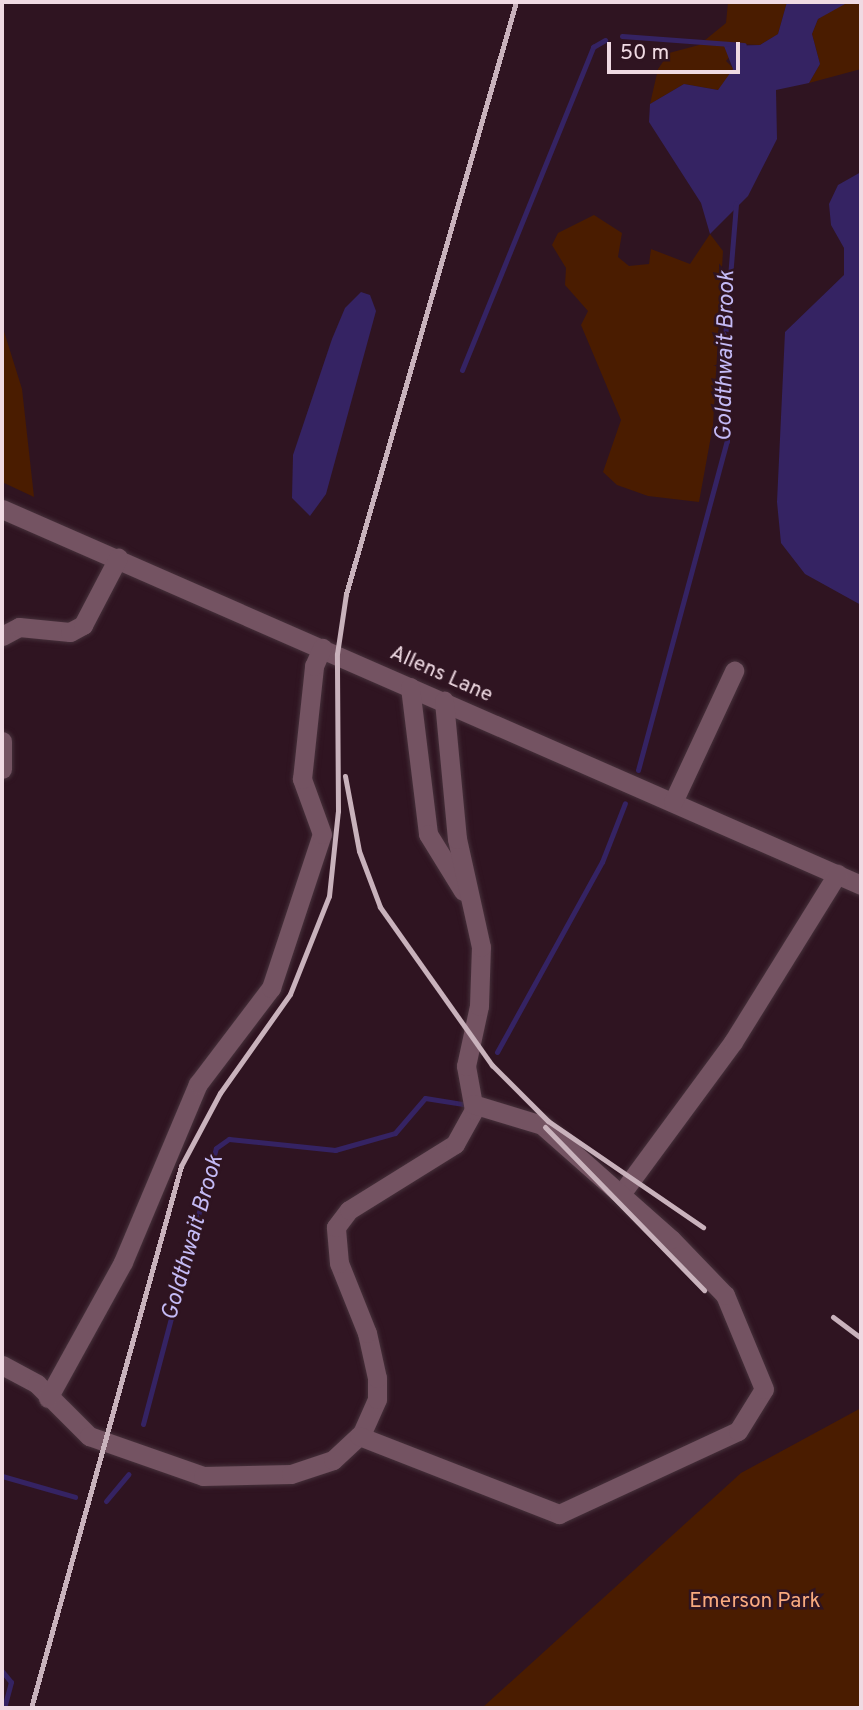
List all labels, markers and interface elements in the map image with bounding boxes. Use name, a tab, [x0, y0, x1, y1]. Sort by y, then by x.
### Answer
scale bar	[611, 28, 744, 72]
text: 50 m	[620, 40, 669, 67]
water label: Goldthwait Brook	[712, 270, 742, 442]
street label: Allens Lane	[386, 641, 496, 709]
water label: Goldthwait Brook	[157, 1152, 231, 1324]
park label: Emerson Park	[689, 1589, 821, 1615]

